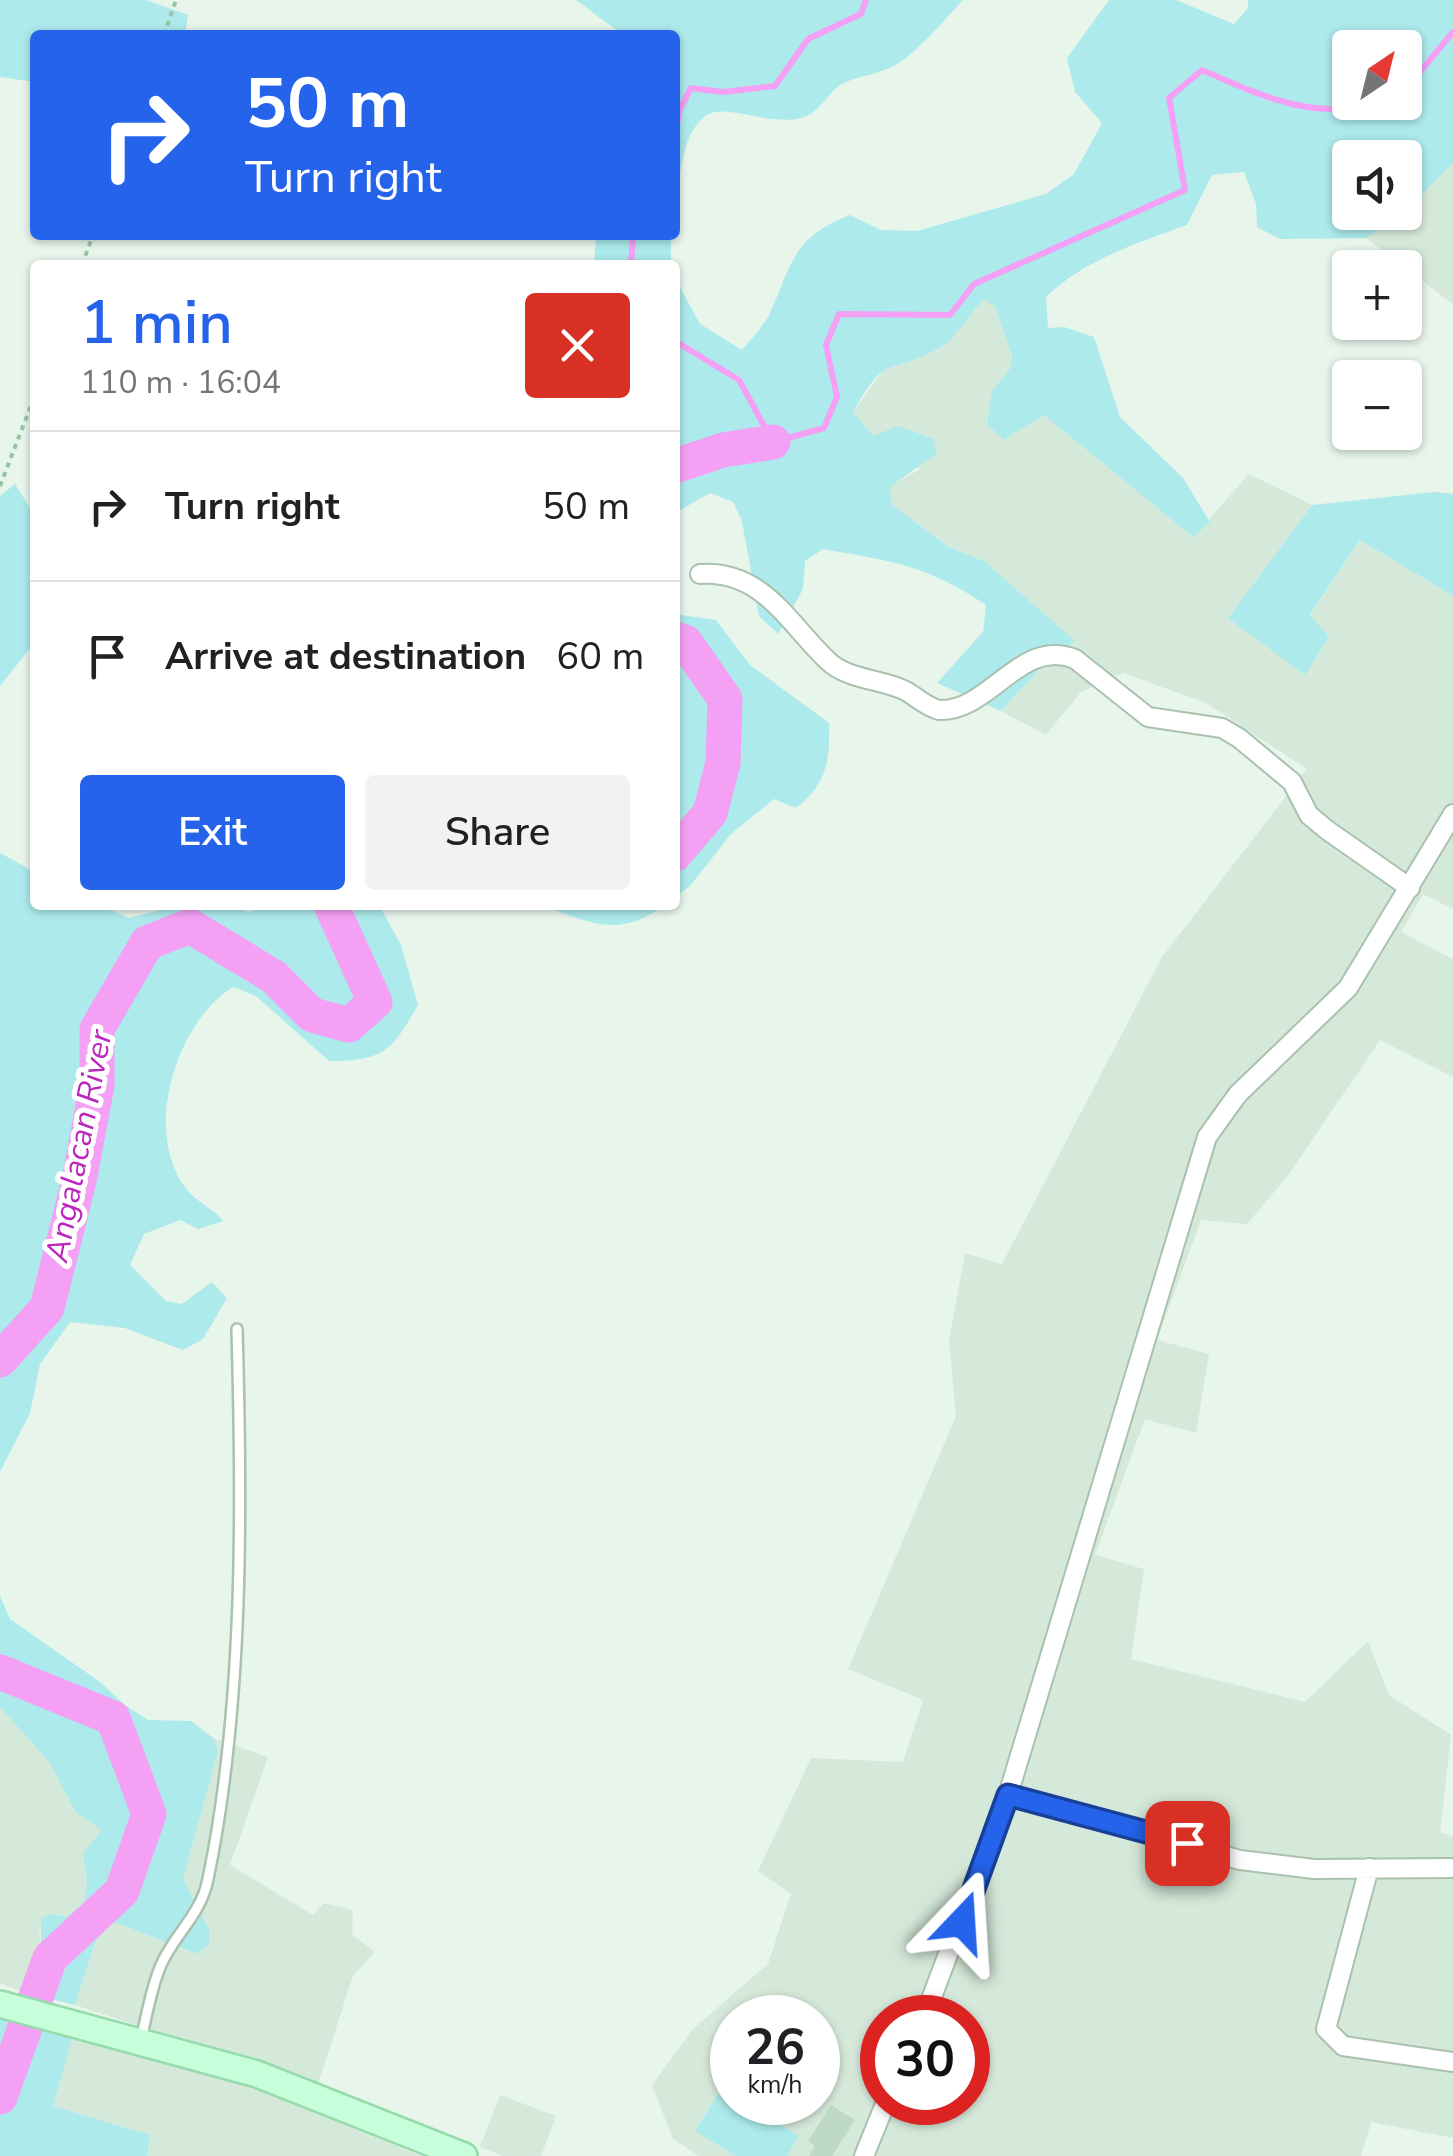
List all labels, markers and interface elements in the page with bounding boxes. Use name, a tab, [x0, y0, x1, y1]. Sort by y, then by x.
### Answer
north arrow	[1332, 30, 1422, 120]
map controls	[1332, 30, 1422, 450]
text: 50 m	[245, 56, 409, 152]
icon: right	[80, 70, 210, 200]
button: sound	[1332, 140, 1422, 230]
text: Turn right	[245, 147, 442, 208]
button: +	[1332, 250, 1422, 340]
text: 1 min	[80, 282, 233, 364]
button: close	[525, 293, 630, 398]
button: −	[1332, 360, 1422, 450]
text: 110 m · 16:04	[80, 361, 281, 404]
icon: right	[80, 479, 135, 534]
text: Turn right	[165, 481, 340, 532]
text: 50 m	[542, 481, 630, 532]
icon: arrive	[80, 629, 135, 684]
text: Arrive at destination	[165, 631, 526, 682]
text: 60 m	[556, 631, 644, 682]
button: Exit	[80, 775, 345, 890]
button: Share	[365, 775, 630, 890]
water label: Angalacan River	[35, 1025, 123, 1267]
pin	[1145, 1801, 1230, 1886]
icon: arrive	[1160, 1816, 1215, 1871]
position arrow	[910, 1870, 1014, 1974]
speed limit sign: 30	[860, 1995, 990, 2125]
text: 26	[745, 2013, 805, 2082]
text: km/h	[747, 2068, 803, 2102]

